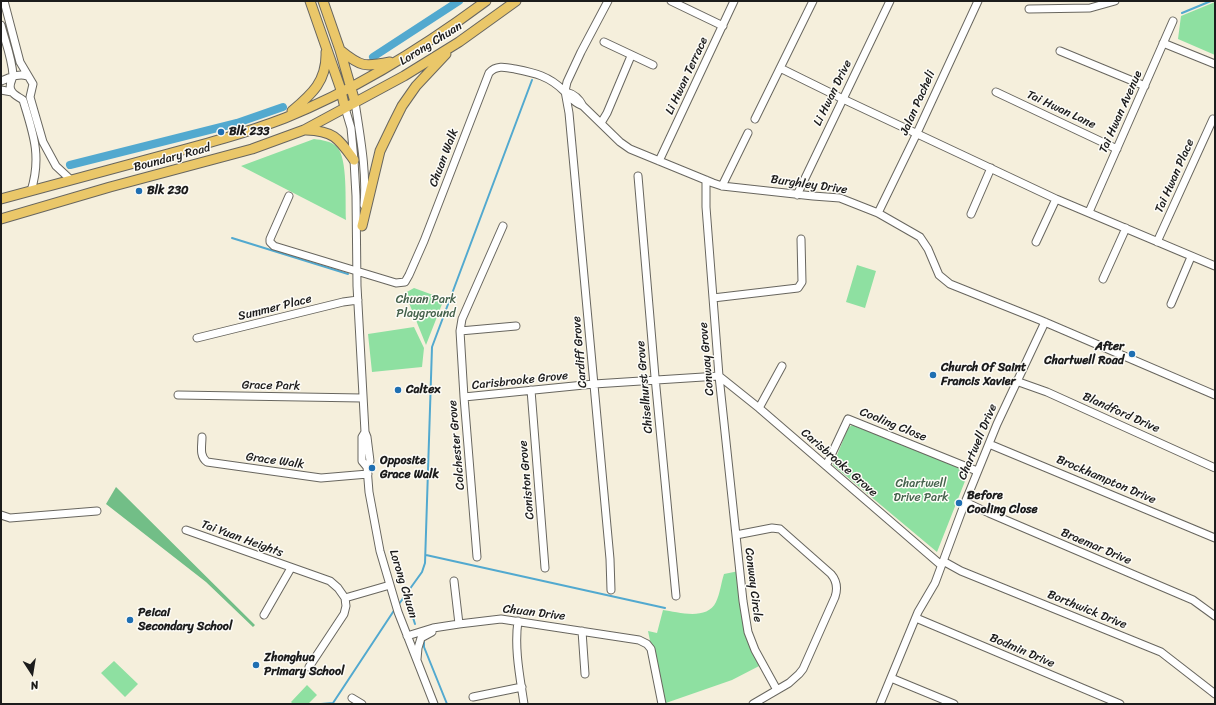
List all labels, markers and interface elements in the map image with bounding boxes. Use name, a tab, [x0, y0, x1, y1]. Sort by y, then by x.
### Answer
street label: Lorong Chuan	[397, 19, 465, 69]
street label: Li Hwan Terrace	[663, 35, 711, 117]
street label: Li Hwan Drive	[811, 58, 855, 128]
street label: Jalan Pacheli	[897, 68, 939, 138]
street label: Tai Hwan Avenue	[1096, 69, 1146, 155]
street label: Tai Hwan Lane	[1024, 88, 1098, 132]
place label: Blk 233	[229, 125, 270, 139]
marker: Blk 233	[216, 127, 226, 137]
street label: Chuan Walk	[426, 127, 462, 189]
street label: Tai Hwan Place	[1152, 137, 1198, 215]
street label: Boundary Road	[132, 141, 212, 175]
street label: Burghley Drive	[770, 172, 848, 198]
place label: Blk 230	[147, 184, 189, 198]
marker: Blk 230	[134, 186, 144, 196]
street label: Summer Place	[237, 292, 313, 324]
park label: Chuan Park Playground	[396, 293, 456, 321]
street label: Cardiff Grove	[570, 315, 590, 389]
street label: Conway Grove	[697, 322, 717, 396]
street label: Chiselhurst Grove	[634, 340, 656, 434]
place label: After Chartwell Road	[1044, 340, 1124, 368]
marker: After Chartwell Road	[1127, 349, 1137, 359]
place label: Church Of Saint Francis Xavier	[941, 361, 1026, 389]
street label: Carisbrooke Grove	[471, 369, 569, 393]
marker: Church Of Saint Francis Xavier	[928, 370, 938, 380]
street label: Grace Park	[242, 378, 300, 394]
place label: Caltex	[406, 383, 440, 397]
marker: Caltex	[393, 385, 403, 395]
street label: Blandford Drive	[1080, 390, 1162, 436]
street label: Colchester Grove	[446, 399, 468, 491]
street label: Chartwell Drive	[956, 402, 1000, 482]
street label: Cooling Close	[858, 405, 928, 445]
street label: Carisbrooke Grove	[798, 426, 880, 500]
street label: Coniston Grove	[516, 440, 538, 520]
street label: Grace Walk	[245, 450, 305, 472]
street label: Brockhampton Drive	[1054, 453, 1158, 507]
place label: Opposite Grace Walk	[380, 454, 439, 482]
marker: Opposite Grace Walk	[367, 463, 377, 473]
park label: Chartwell Drive Park	[894, 477, 948, 505]
place label: Before Cooling Close	[967, 489, 1038, 517]
marker: Before Cooling Close	[954, 498, 964, 508]
street label: Tai Yuan Heights	[199, 518, 285, 560]
street label: Braemar Drive	[1059, 526, 1133, 568]
street label: Conway Circle	[741, 547, 765, 623]
street label: Lorong Chuan	[386, 548, 420, 620]
street label: Borthwick Drive	[1045, 588, 1129, 632]
street label: Chuan Drive	[502, 602, 566, 624]
place label: Peicai Secondary School	[138, 606, 232, 634]
marker: Peicai Secondary School	[125, 615, 135, 625]
street label: Bodmin Drive	[987, 631, 1057, 671]
place label: Zhonghua Primary School	[264, 651, 344, 679]
north arrow	[12, 653, 52, 693]
marker: Zhonghua Primary School	[251, 660, 261, 670]
text: N	[29, 675, 40, 695]

